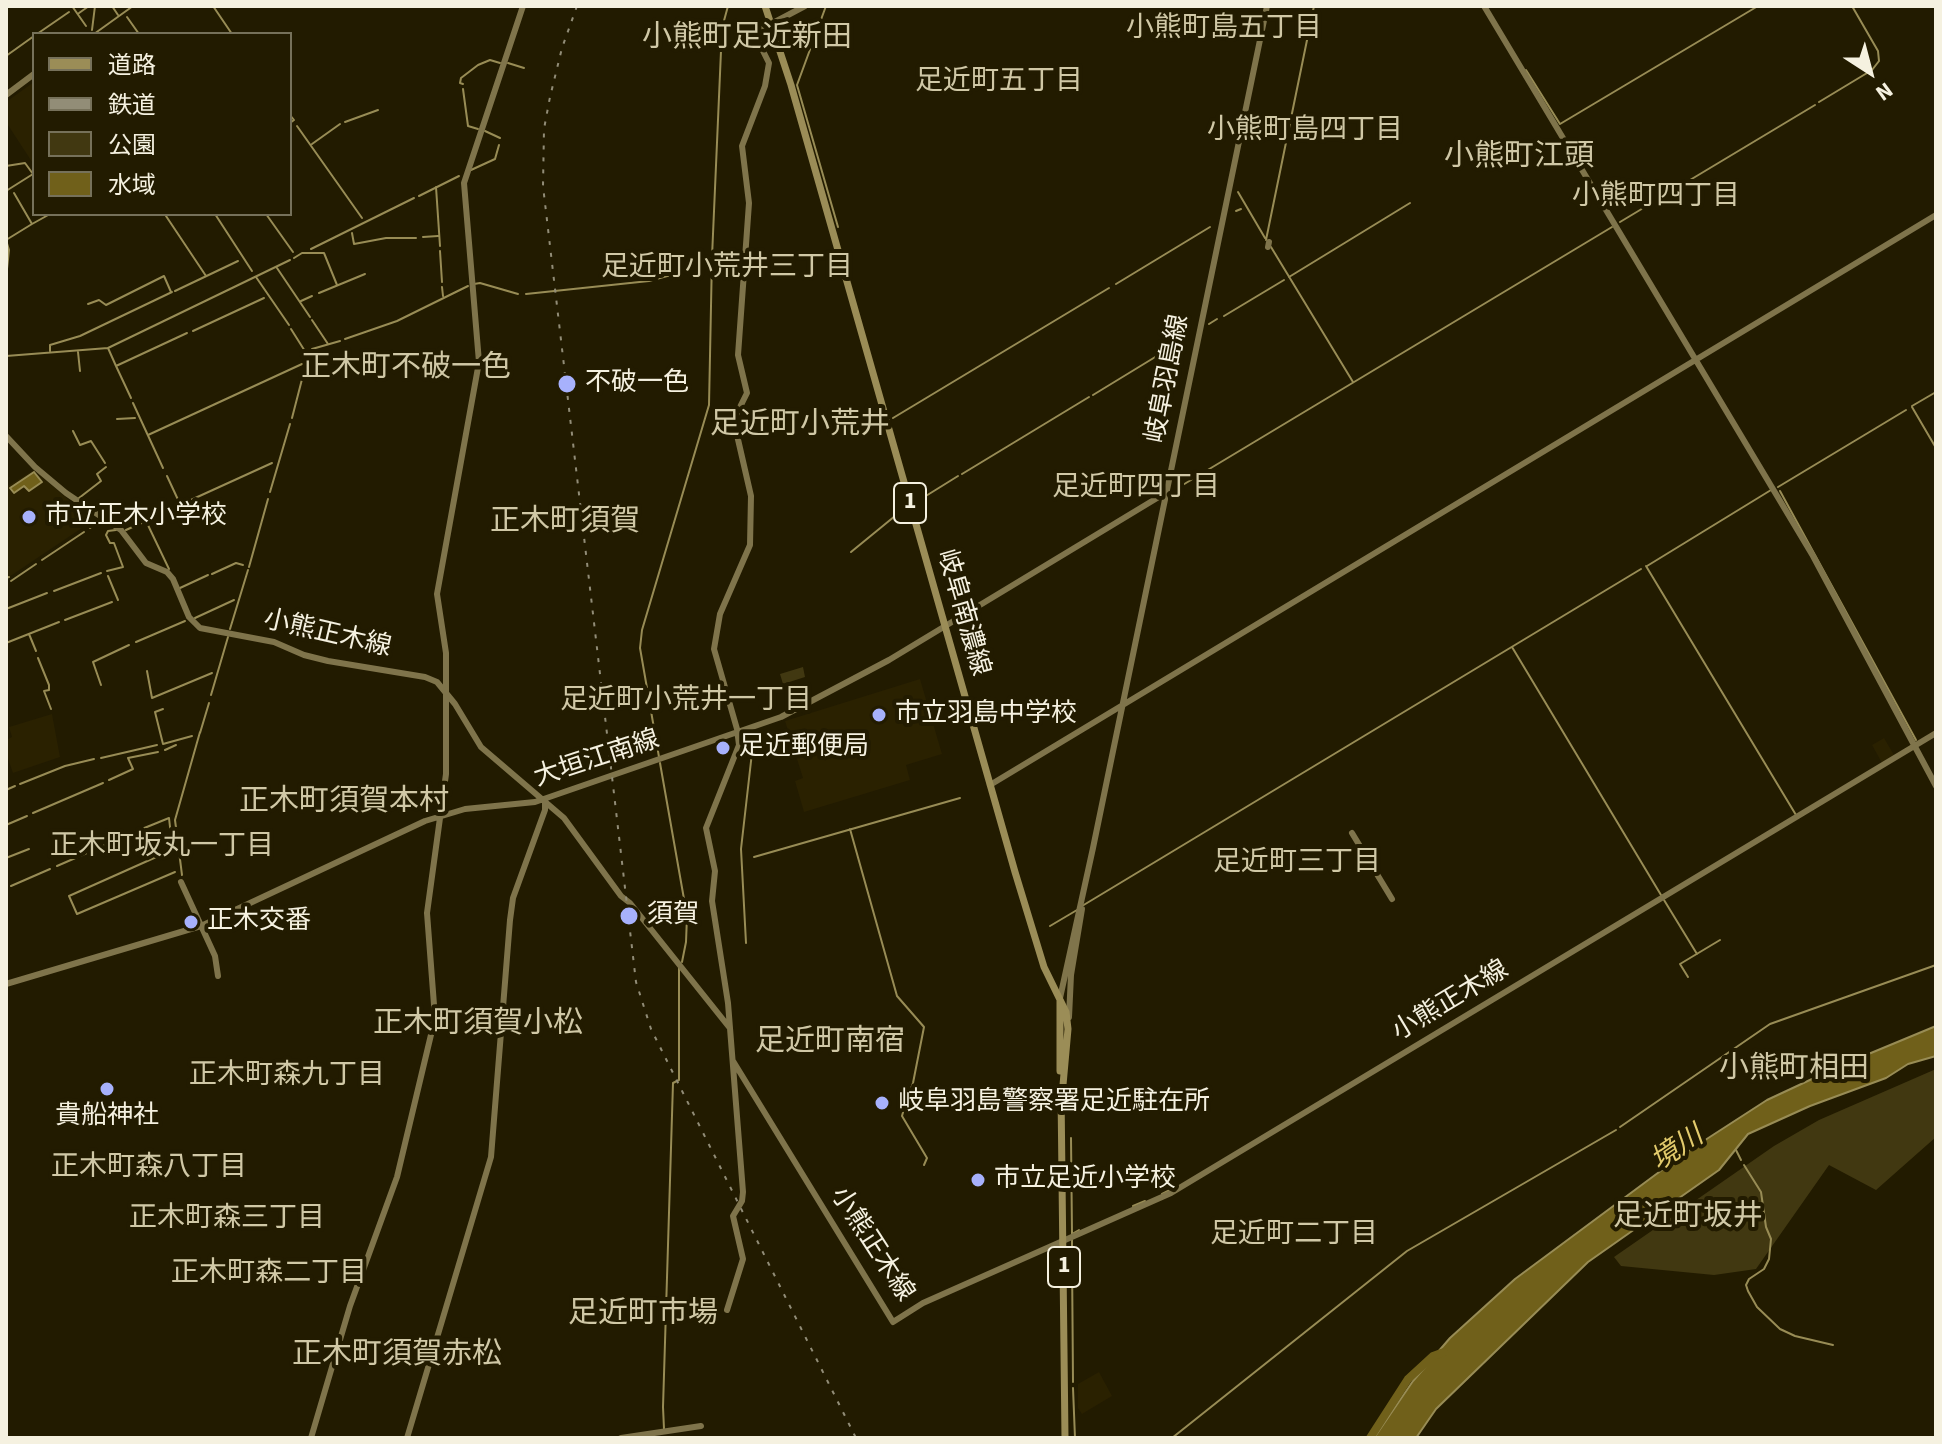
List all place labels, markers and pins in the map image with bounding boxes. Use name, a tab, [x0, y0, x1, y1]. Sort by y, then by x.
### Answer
place label: 不破一色	[585, 368, 689, 400]
marker: 不破一色	[556, 373, 578, 395]
place label: 市立正木小学校	[45, 501, 227, 533]
marker: 市立正木小学校	[20, 508, 38, 526]
place label: 市立羽島中学校	[895, 699, 1077, 731]
marker: 市立羽島中学校	[870, 706, 888, 724]
place label: 足近郵便局	[739, 732, 869, 764]
marker: 足近郵便局	[714, 739, 732, 757]
place label: 須賀	[647, 900, 699, 932]
marker: 須賀	[618, 905, 640, 927]
place label: 正木交番	[207, 906, 311, 938]
marker: 正木交番	[182, 913, 200, 931]
marker: 貴船神社	[98, 1080, 116, 1098]
place label: 岐阜羽島警察署足近駐在所	[898, 1087, 1210, 1119]
marker: 岐阜羽島警察署足近駐在所	[873, 1094, 891, 1112]
place label: 貴船神社	[55, 1101, 159, 1133]
place label: 市立足近小学校	[994, 1164, 1176, 1196]
marker: 市立足近小学校	[969, 1171, 987, 1189]

